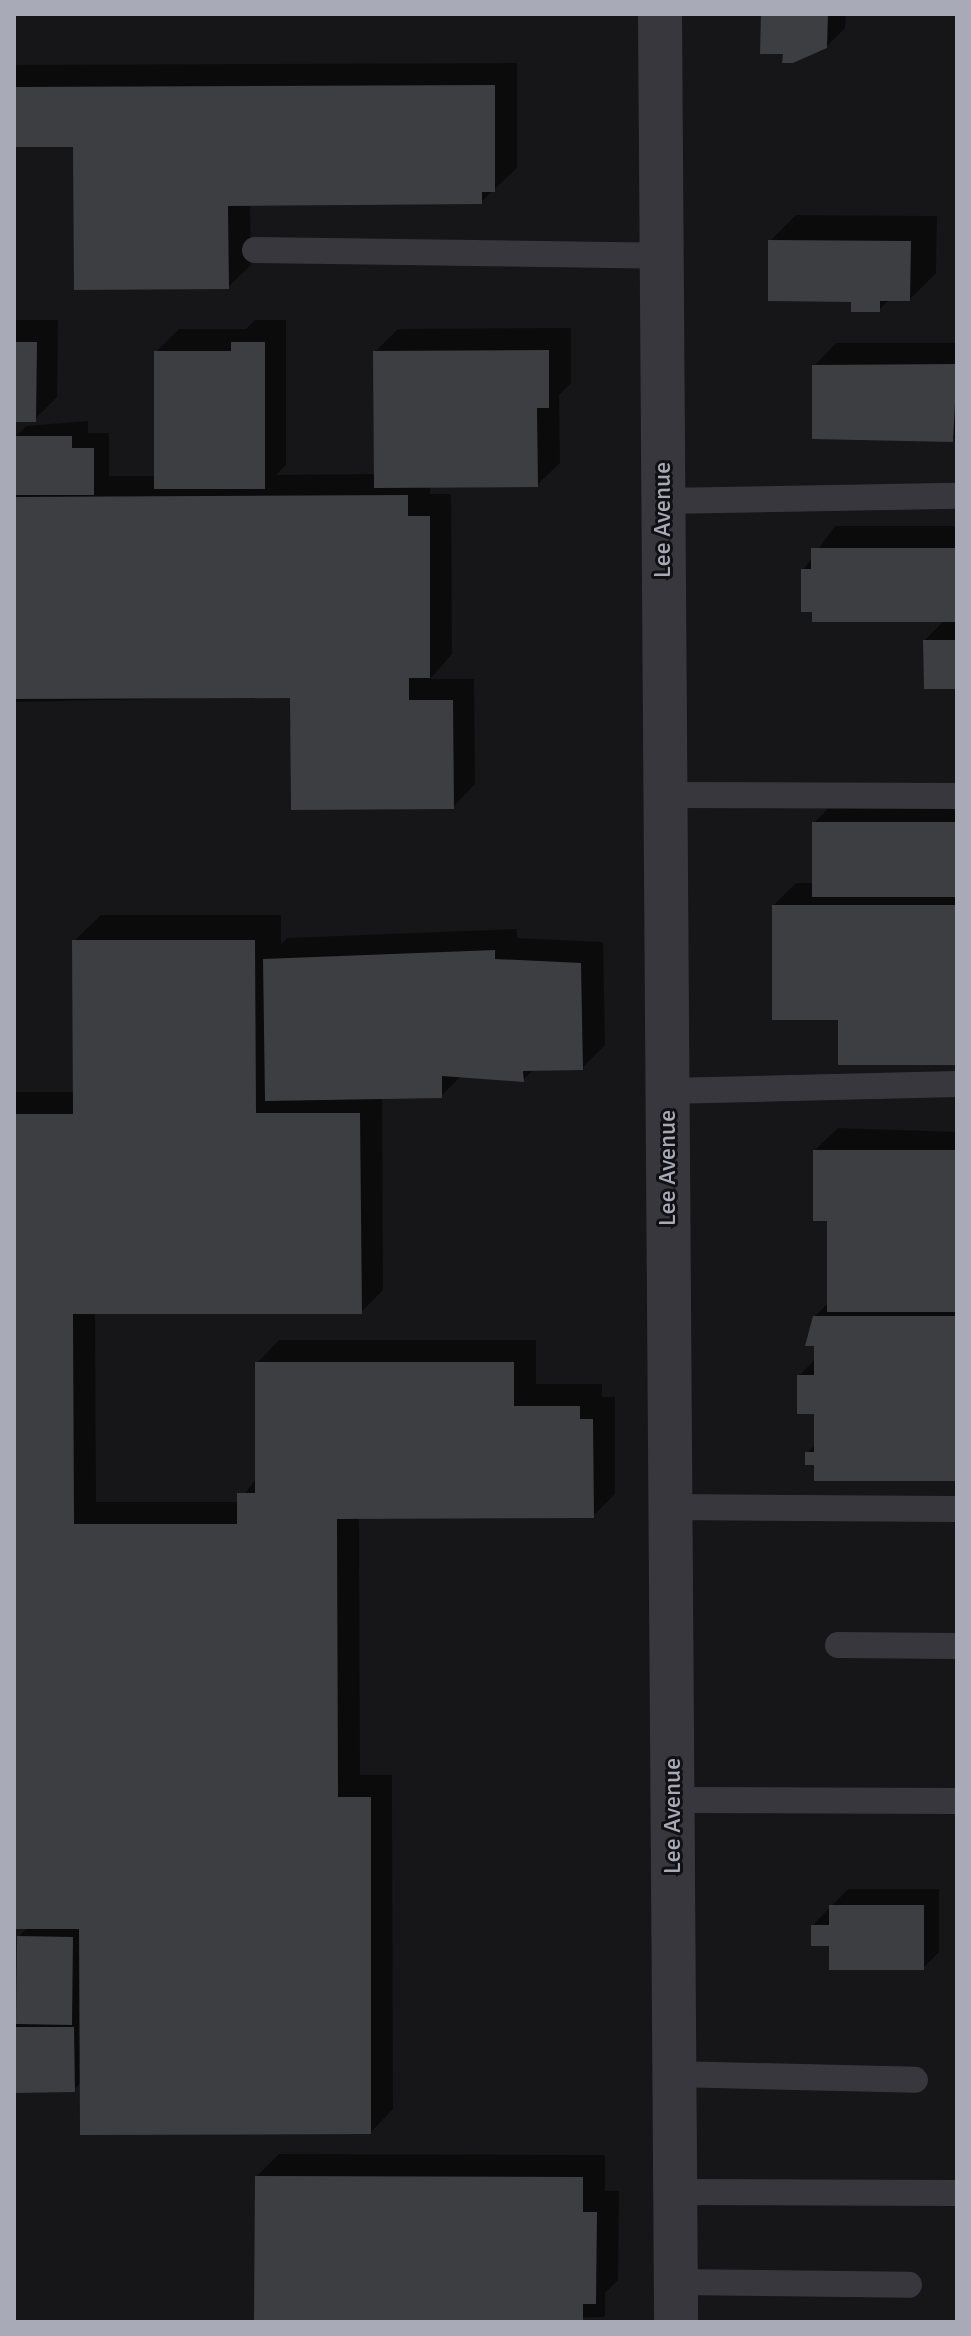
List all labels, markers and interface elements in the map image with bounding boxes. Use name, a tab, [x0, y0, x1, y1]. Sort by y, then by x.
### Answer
street label: Lee Avenue	[649, 462, 677, 578]
street label: Lee Avenue	[654, 1110, 682, 1226]
street label: Lee Avenue	[659, 1758, 687, 1874]

